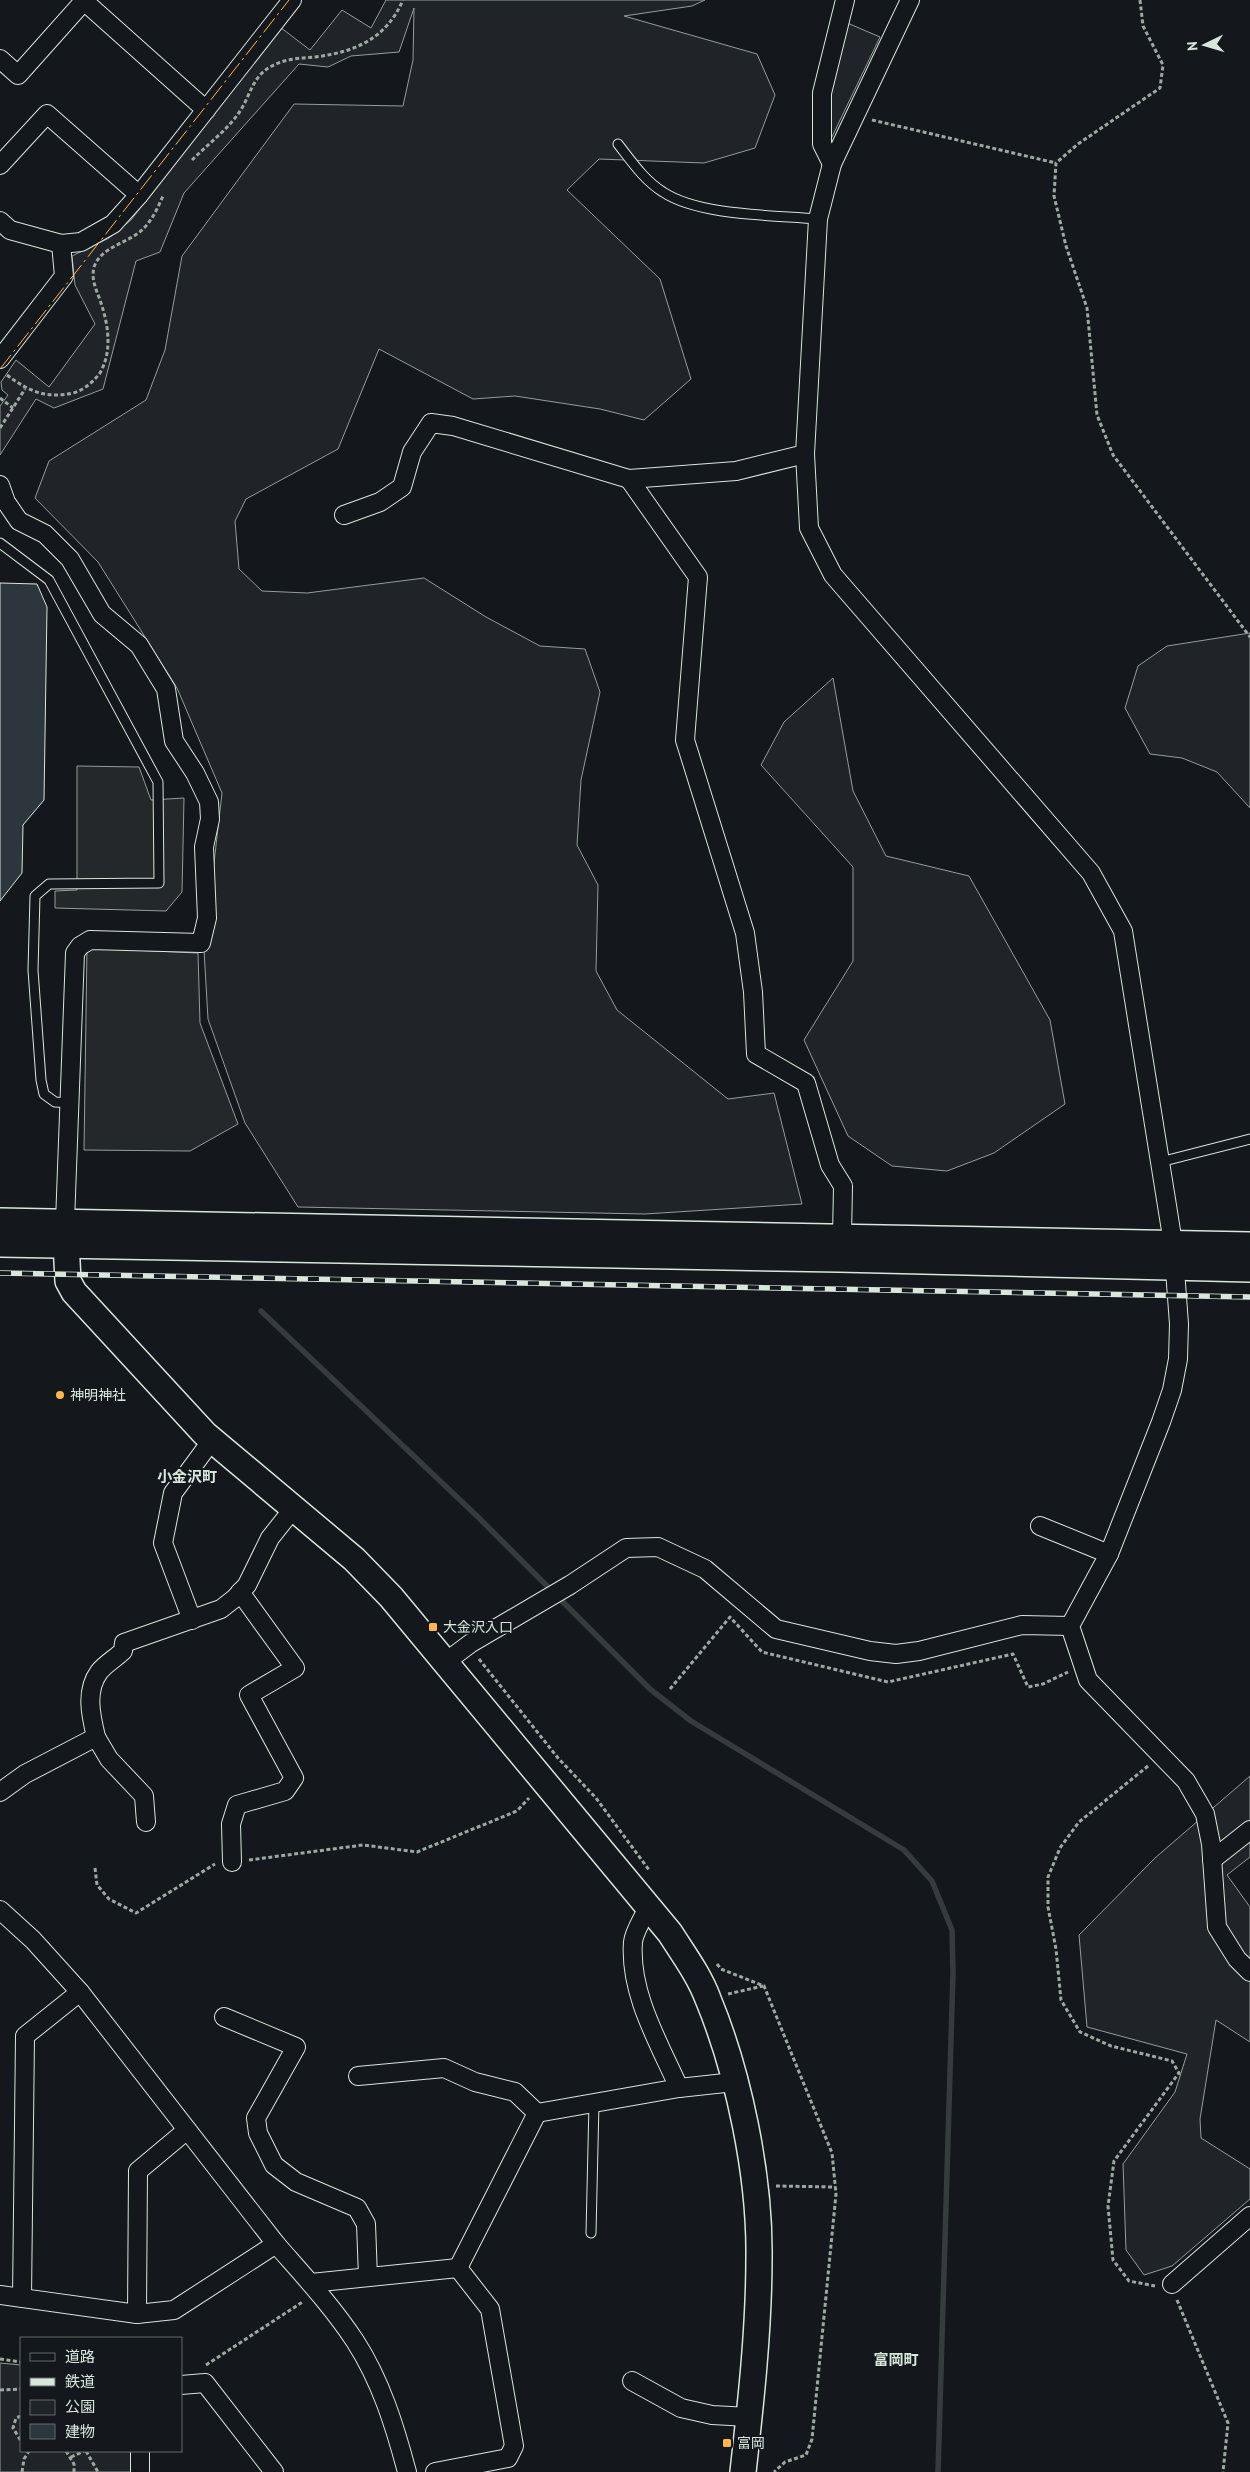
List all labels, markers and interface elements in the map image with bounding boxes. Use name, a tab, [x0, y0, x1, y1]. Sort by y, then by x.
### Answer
north arrow	[1180, 20, 1230, 70]
text: N	[1183, 41, 1201, 52]
place label: 神明神社	[70, 1386, 126, 1404]
marker: 神明神社	[54, 1389, 66, 1401]
district label: 小金沢町	[157, 1467, 217, 1486]
place label: 大金沢入口	[443, 1618, 513, 1636]
marker: 大金沢入口	[427, 1621, 439, 1633]
legend	[20, 2337, 182, 2452]
text: 道路	[65, 2347, 95, 2366]
district label: 富岡町	[873, 2350, 919, 2369]
text: 鉄道	[65, 2372, 95, 2391]
text: 公園	[65, 2397, 95, 2416]
text: 建物	[65, 2422, 95, 2441]
place label: 富岡	[737, 2434, 765, 2452]
marker: 富岡	[721, 2437, 733, 2449]

